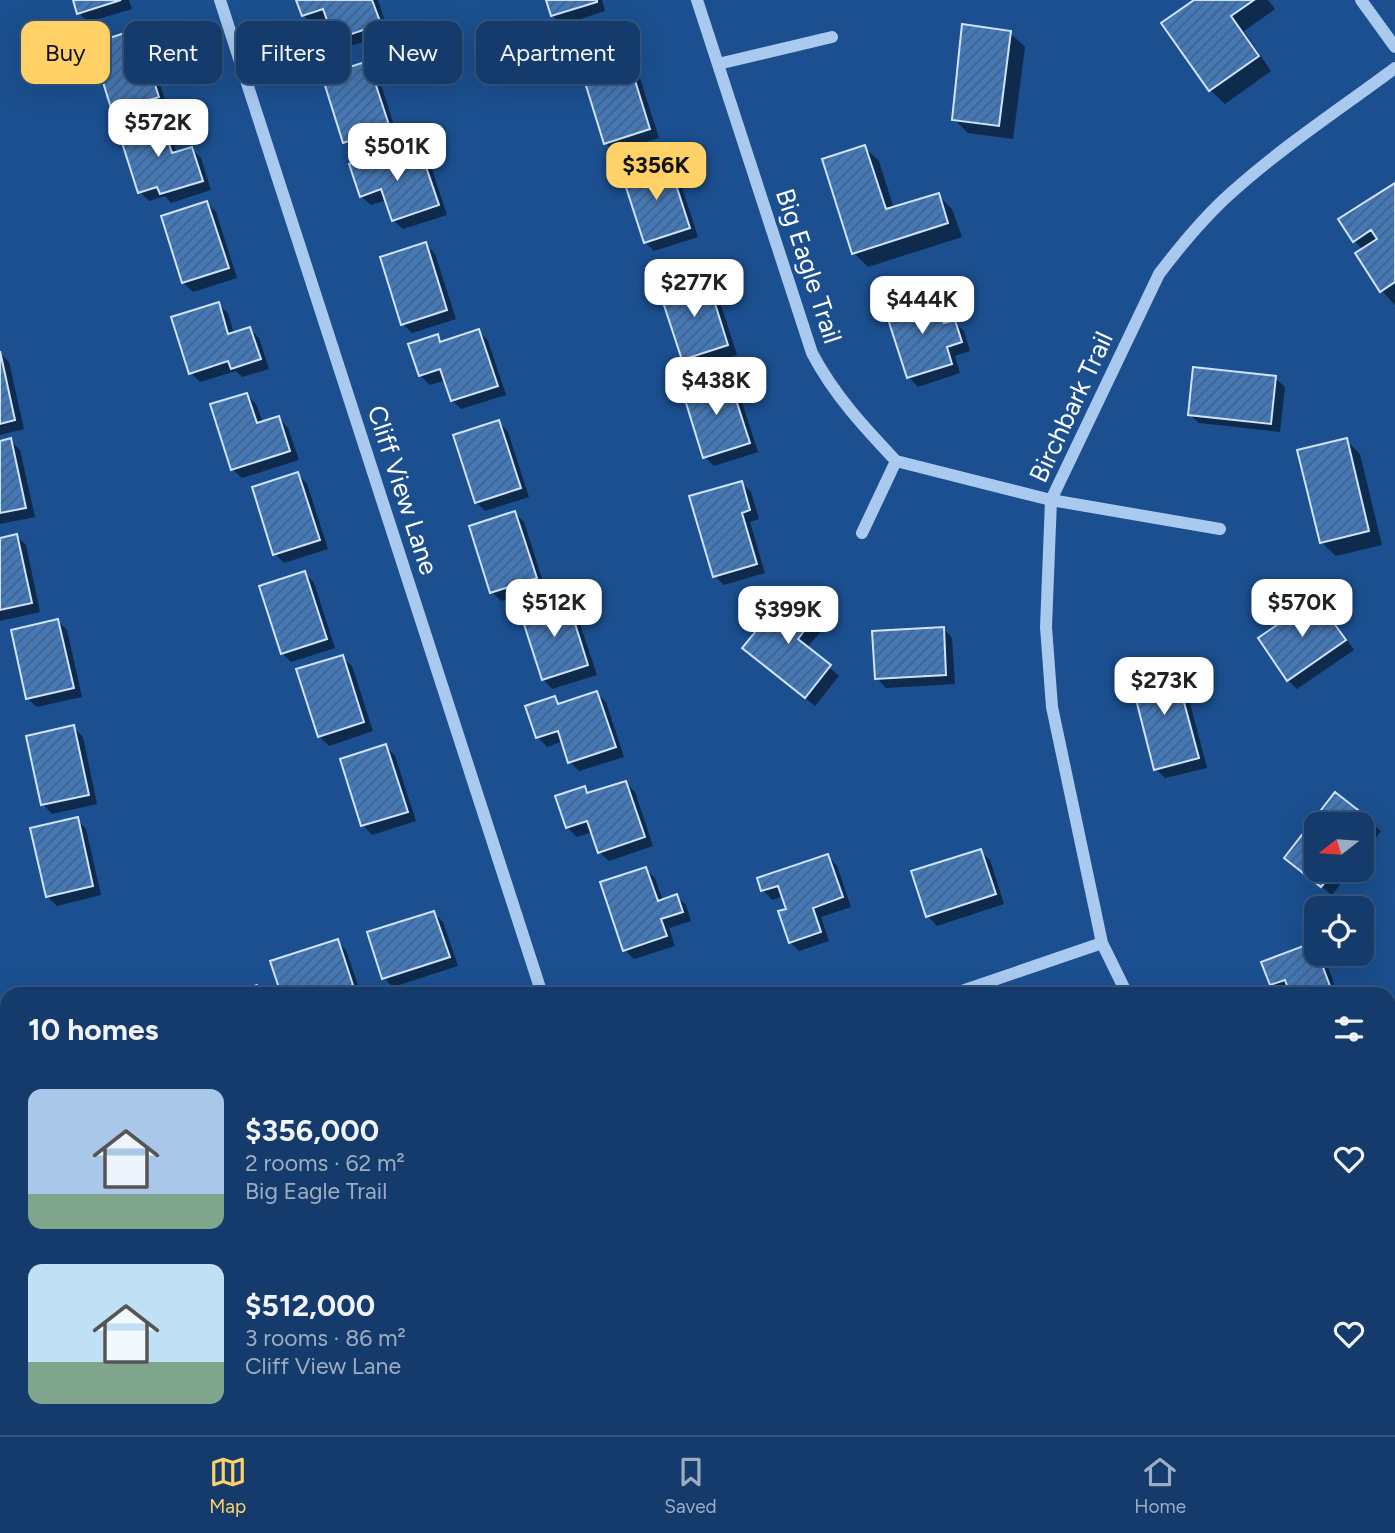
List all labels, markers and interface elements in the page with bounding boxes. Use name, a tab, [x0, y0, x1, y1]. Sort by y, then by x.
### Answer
chip: Buy	[21, 21, 110, 84]
chip: Rent	[124, 21, 222, 84]
chip: Filters	[236, 21, 350, 84]
chip: New	[364, 21, 462, 84]
chip: Apartment	[476, 21, 640, 84]
pin: $572K	[109, 100, 207, 159]
text: $572K	[124, 108, 192, 136]
pin: $501K	[348, 124, 446, 183]
text: $501K	[364, 132, 430, 160]
pin: $356K	[607, 142, 705, 202]
text: $356K	[622, 151, 690, 179]
street label: Big Eagle Trail	[769, 185, 849, 347]
pin: $277K	[645, 260, 743, 319]
text: $277K	[661, 268, 727, 296]
pin: $444K	[873, 276, 971, 336]
text: $444K	[886, 285, 958, 313]
street label: Birchbark Trail	[1022, 327, 1120, 487]
pin: $438K	[667, 358, 765, 417]
text: $438K	[681, 366, 751, 394]
street label: Cliff View Lane	[361, 401, 445, 579]
pin: $512K	[505, 580, 603, 639]
pin: $570K	[1253, 580, 1351, 639]
pin: $399K	[739, 586, 837, 646]
text: $512K	[522, 588, 586, 616]
text: $570K	[1267, 588, 1337, 616]
text: $399K	[754, 595, 822, 623]
pin: $273K	[1115, 658, 1213, 717]
text: $273K	[1131, 666, 1197, 694]
north arrow	[1304, 812, 1374, 882]
map controls	[1304, 812, 1374, 966]
button: locate	[1304, 896, 1374, 966]
icon: filters	[1330, 1010, 1368, 1048]
text: 10 homes	[28, 1011, 159, 1048]
text: $356,000	[245, 1112, 379, 1149]
icon: home	[84, 1117, 168, 1201]
icon: heart	[1330, 1140, 1368, 1178]
text: 2 rooms · 62 m²	[245, 1149, 405, 1177]
text: Big Eagle Trail	[245, 1177, 387, 1205]
text: $512,000	[245, 1287, 375, 1324]
icon: home	[84, 1292, 168, 1376]
icon: heart	[1330, 1315, 1368, 1353]
text: 3 rooms · 86 m²	[245, 1324, 406, 1352]
text: Cliff View Lane	[245, 1352, 401, 1380]
tab: Map	[209, 1453, 247, 1518]
tab: Saved	[664, 1453, 717, 1518]
tab: Home	[1134, 1453, 1186, 1518]

